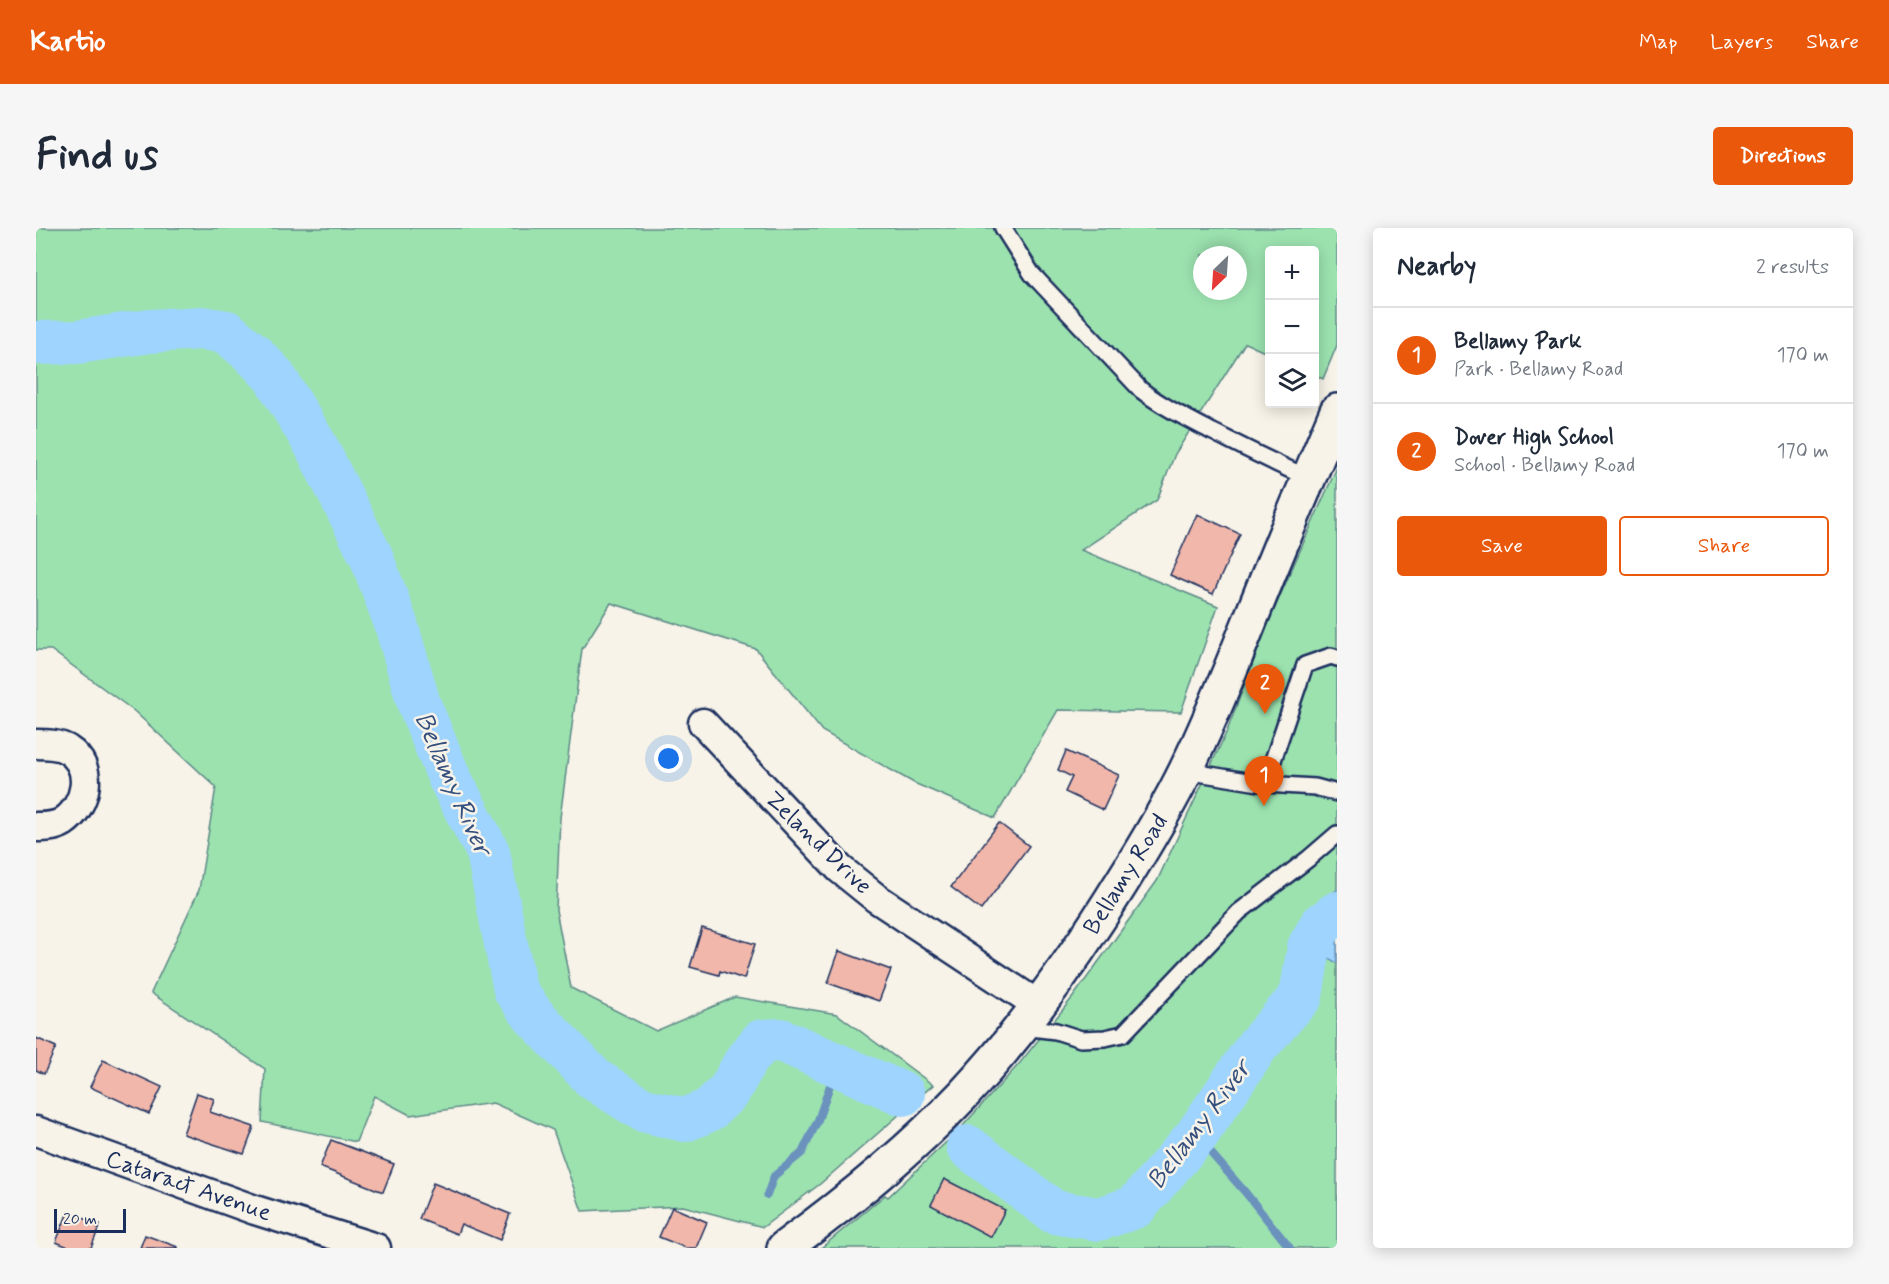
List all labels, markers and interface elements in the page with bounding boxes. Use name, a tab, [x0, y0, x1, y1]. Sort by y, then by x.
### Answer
text: Kartio	[30, 24, 106, 61]
text: Map	[1639, 28, 1677, 56]
text: Layers	[1710, 28, 1773, 56]
text: Share	[1806, 28, 1859, 56]
button: Directions	[1713, 127, 1853, 185]
text: Find us	[36, 129, 158, 184]
north arrow	[1193, 246, 1247, 300]
map controls	[1265, 246, 1319, 408]
button: +	[1265, 246, 1319, 300]
text: Nearby	[1397, 250, 1476, 284]
text: 2 results	[1756, 254, 1829, 281]
button: −	[1265, 300, 1319, 354]
text: Bellamy Park	[1454, 328, 1582, 356]
text: 1	[1412, 342, 1421, 369]
text: 170 m	[1777, 342, 1829, 369]
button: layers	[1265, 354, 1319, 408]
text: Park · Bellamy Road	[1454, 356, 1623, 383]
text: Dover High School	[1454, 424, 1614, 452]
text: 2	[1412, 438, 1421, 465]
text: 170 m	[1777, 438, 1829, 465]
text: School · Bellamy Road	[1454, 452, 1635, 479]
button: Save	[1397, 516, 1607, 576]
button: Share	[1619, 516, 1829, 576]
pin: 2	[1246, 664, 1284, 714]
water label: Bellamy River	[406, 707, 500, 863]
your location	[654, 744, 683, 773]
pin: 1	[1244, 756, 1284, 806]
street label: Zeland Drive	[758, 784, 878, 902]
street label: Bellamy Road	[1077, 809, 1176, 941]
water label: Bellamy River	[1140, 1051, 1261, 1196]
street label: Cataract Avenue	[102, 1144, 276, 1229]
scale bar	[54, 1206, 126, 1234]
text: 20 m	[63, 1209, 97, 1230]

